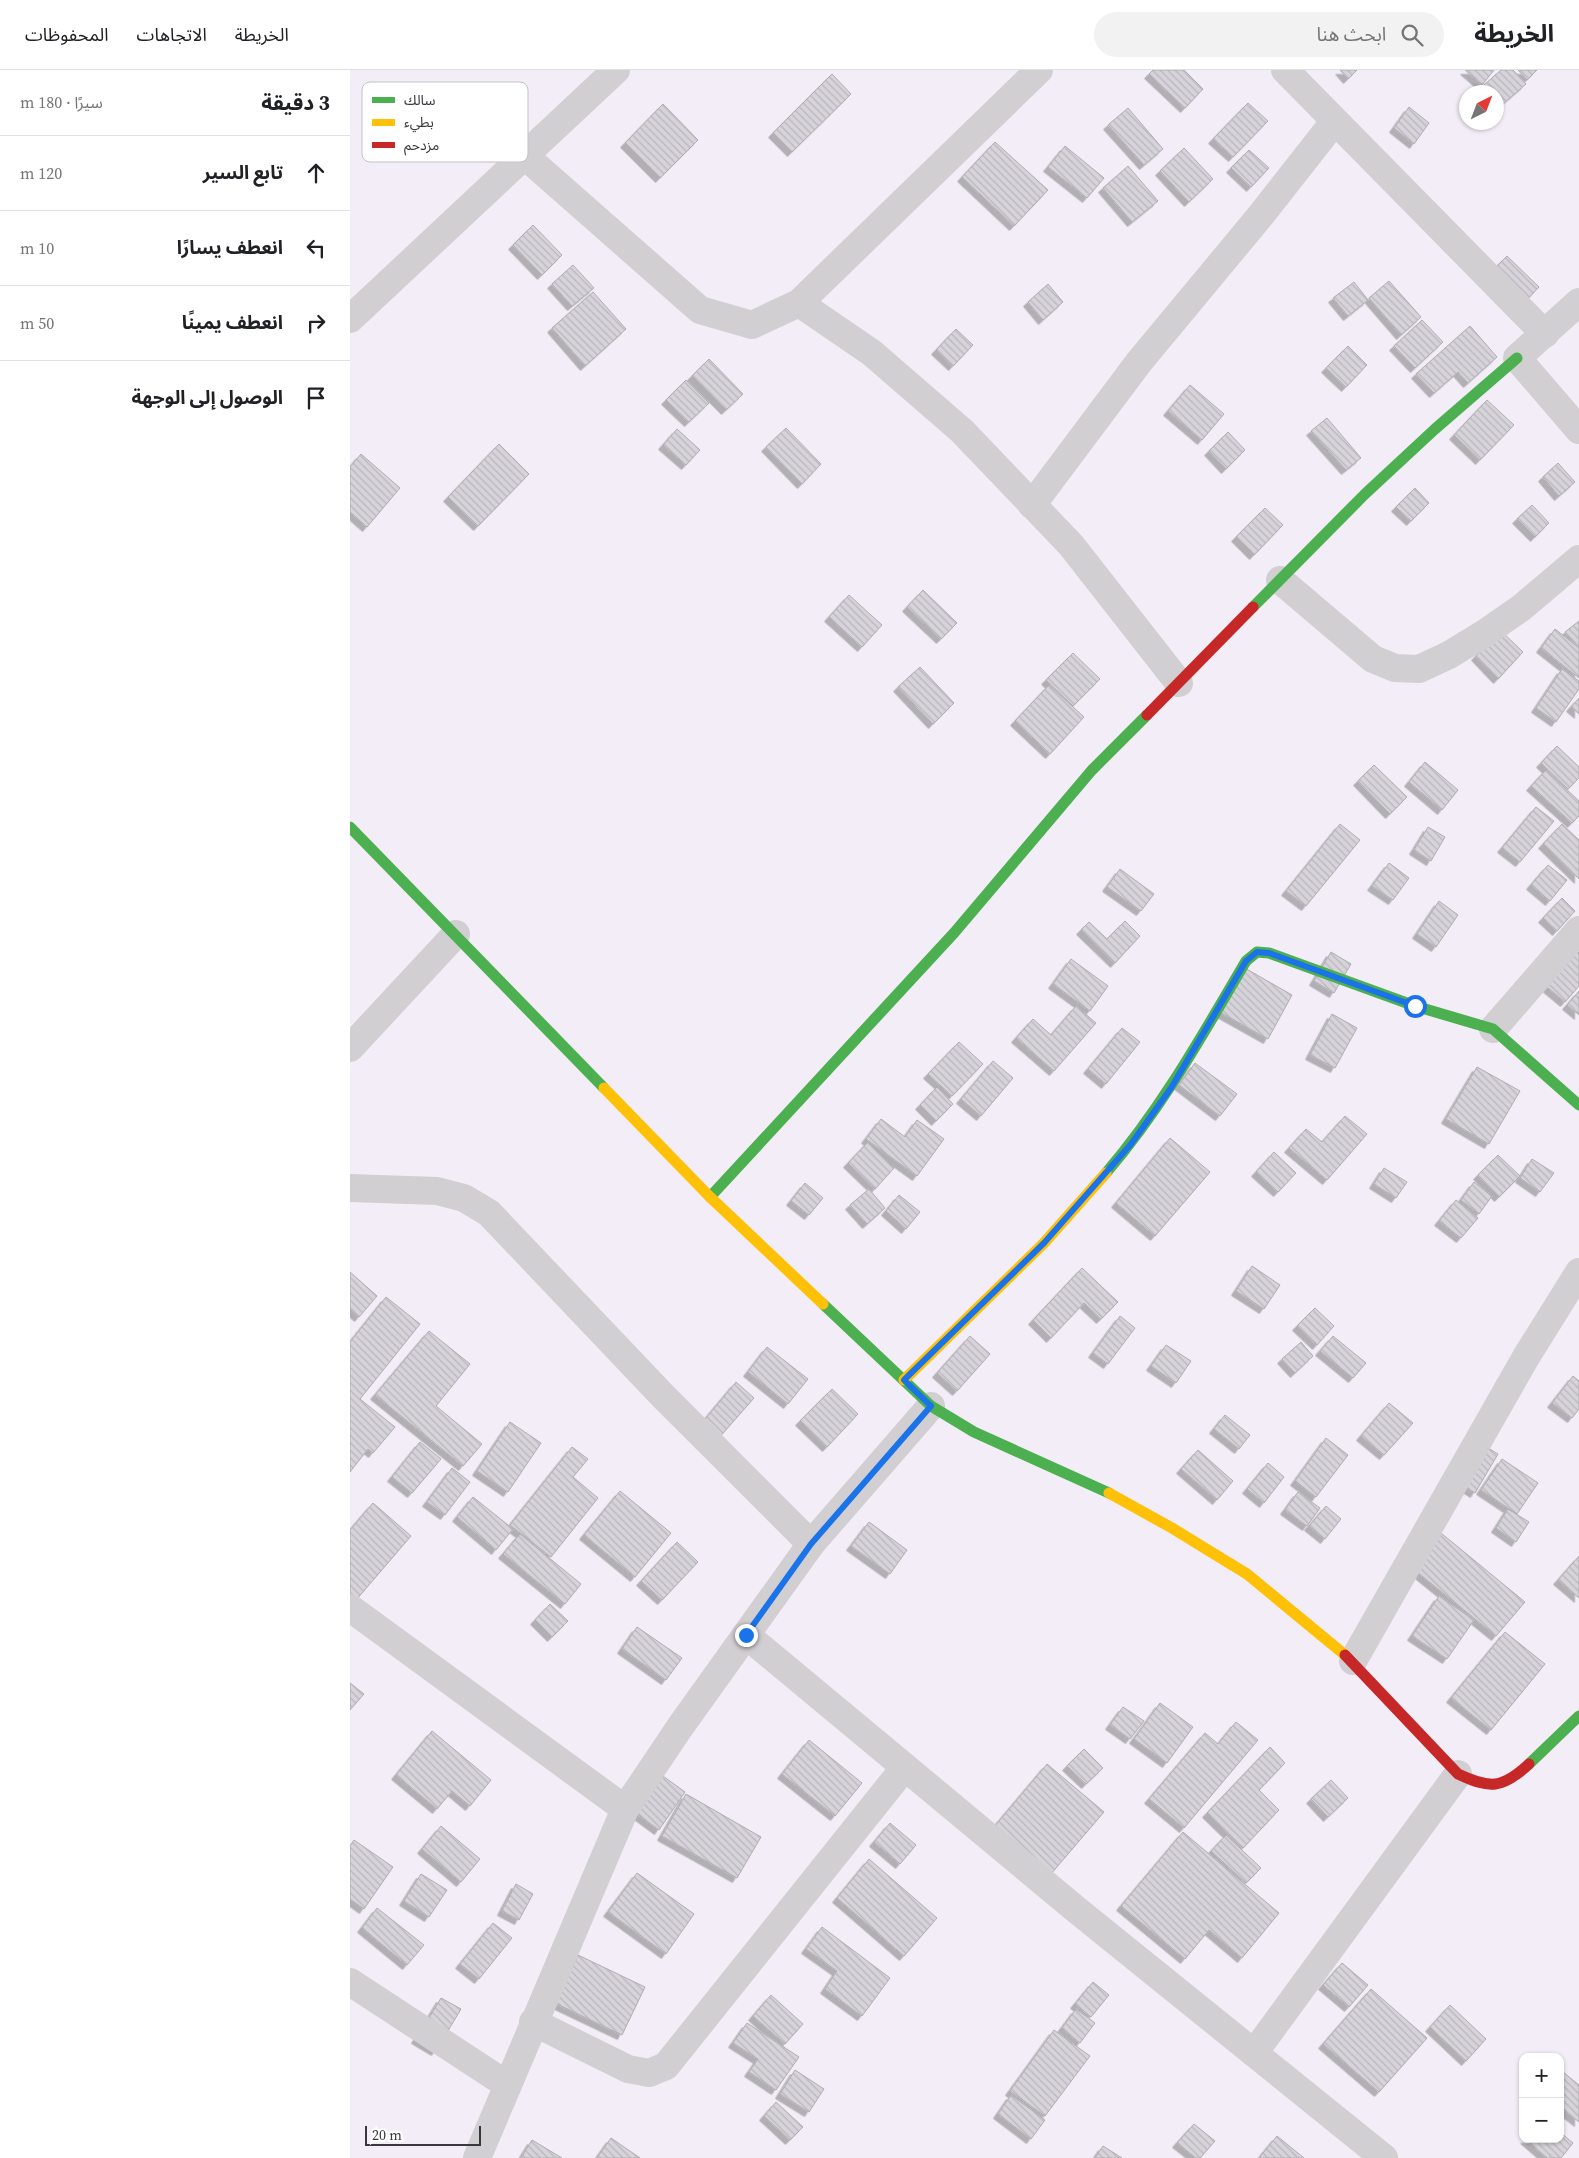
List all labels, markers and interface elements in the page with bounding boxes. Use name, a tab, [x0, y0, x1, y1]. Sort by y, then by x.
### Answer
search box	[1094, 12, 1444, 57]
text: الخريطة	[1474, 17, 1554, 50]
text: ابحث هنا	[1316, 21, 1386, 47]
icon: search	[1398, 21, 1426, 49]
text: المحفوظات	[25, 22, 109, 47]
text: الاتجاهات	[137, 22, 207, 47]
text: الخريطة	[235, 22, 289, 47]
legend	[362, 82, 528, 162]
north arrow	[1459, 85, 1504, 130]
text: 3 دقيقة	[261, 88, 330, 117]
text: سالك	[404, 90, 436, 110]
text: سيرًا · 180 m	[20, 91, 103, 113]
text: بطيء	[404, 112, 434, 133]
text: مزدحم	[404, 135, 439, 156]
text: تابع السير	[203, 159, 283, 185]
icon: ahead	[302, 159, 330, 187]
text: 120 m	[20, 162, 62, 184]
text: انعطف يسارًا	[177, 234, 283, 260]
icon: left	[302, 234, 330, 262]
text: 10 m	[20, 237, 54, 259]
text: انعطف يمينًا	[182, 309, 283, 335]
icon: right	[302, 309, 330, 337]
text: 50 m	[20, 312, 54, 334]
text: الوصول إلى الوجهة	[131, 384, 283, 410]
icon: arrive	[302, 384, 330, 412]
route start	[1404, 995, 1427, 1018]
route end	[735, 1624, 758, 1647]
map controls	[1519, 2053, 1564, 2143]
button: +	[1519, 2053, 1564, 2098]
button: −	[1519, 2098, 1564, 2143]
scale bar	[365, 2123, 481, 2146]
text: 20 m	[372, 2125, 402, 2145]

